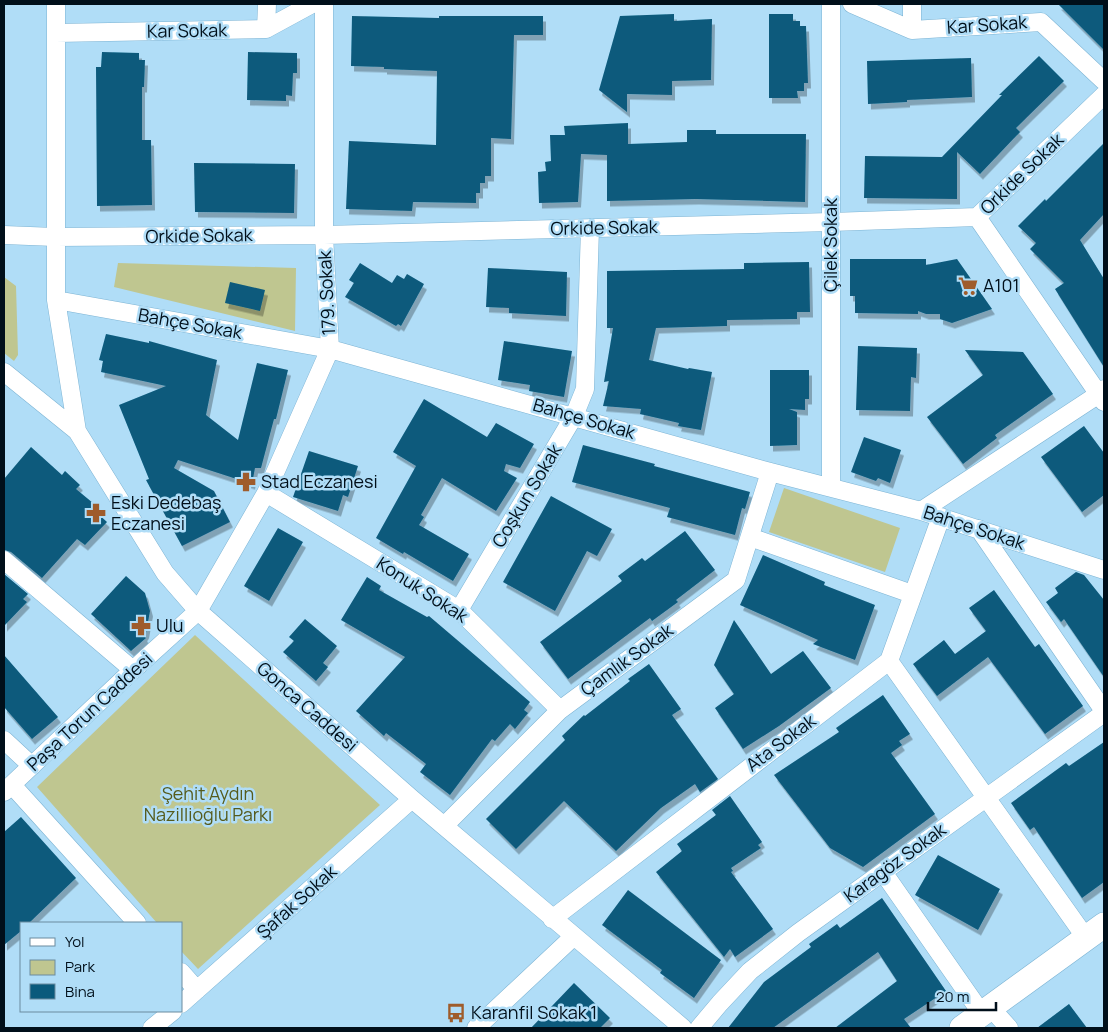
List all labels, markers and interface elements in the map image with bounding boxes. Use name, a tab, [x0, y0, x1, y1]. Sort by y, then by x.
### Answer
street label: Kar Sokak	[946, 9, 1029, 39]
street label: Kar Sokak	[147, 17, 228, 43]
street label: Orkide Sokak	[974, 127, 1069, 219]
street label: Çilek Sokak	[818, 197, 842, 292]
street label: Orkide Sokak	[550, 214, 659, 240]
street label: Orkide Sokak	[145, 222, 254, 248]
street label: 179. Sokak	[312, 249, 340, 336]
place label: A101	[983, 273, 1019, 297]
supermarket icon: A101	[957, 275, 979, 297]
street label: Bahçe Sokak	[136, 302, 245, 344]
street label: Bahçe Sokak	[530, 392, 639, 444]
street label: Coşkun Sokak	[486, 439, 567, 552]
place label: Stad Eczanesi	[261, 469, 378, 493]
pharmacy icon: Stad Eczanesi	[235, 471, 257, 493]
place label: Eski Dedebaş Eczanesi	[111, 490, 221, 535]
street label: Bahçe Sokak	[921, 499, 1029, 555]
pharmacy icon: Eski Dedebaş Eczanesi	[85, 502, 107, 524]
street label: Konuk Sokak	[372, 551, 474, 628]
place label: Ulu	[156, 613, 184, 637]
pharmacy icon: Ulu	[130, 615, 152, 637]
street label: Çamlık Sokak	[575, 617, 678, 701]
street label: Paşa Torun Caddesi	[21, 647, 157, 776]
street label: Gonca Caddesi	[252, 656, 363, 757]
street label: Ata Sokak	[741, 707, 821, 776]
park label: Şehit Aydın Nazillioğlu Parkı	[144, 781, 272, 826]
street label: Karagöz Sokak	[839, 816, 951, 907]
street label: Şafak Sokak	[251, 858, 342, 943]
legend	[20, 922, 182, 1012]
text: Yol	[65, 931, 85, 952]
text: Park	[65, 956, 95, 977]
scale bar	[928, 980, 996, 1012]
text: Bina	[65, 981, 95, 1002]
text: 20 m	[936, 986, 969, 1007]
place label: Karanfil Sokak 1	[471, 1000, 597, 1024]
bus stop icon: Karanfil Sokak 1	[445, 1002, 467, 1024]

